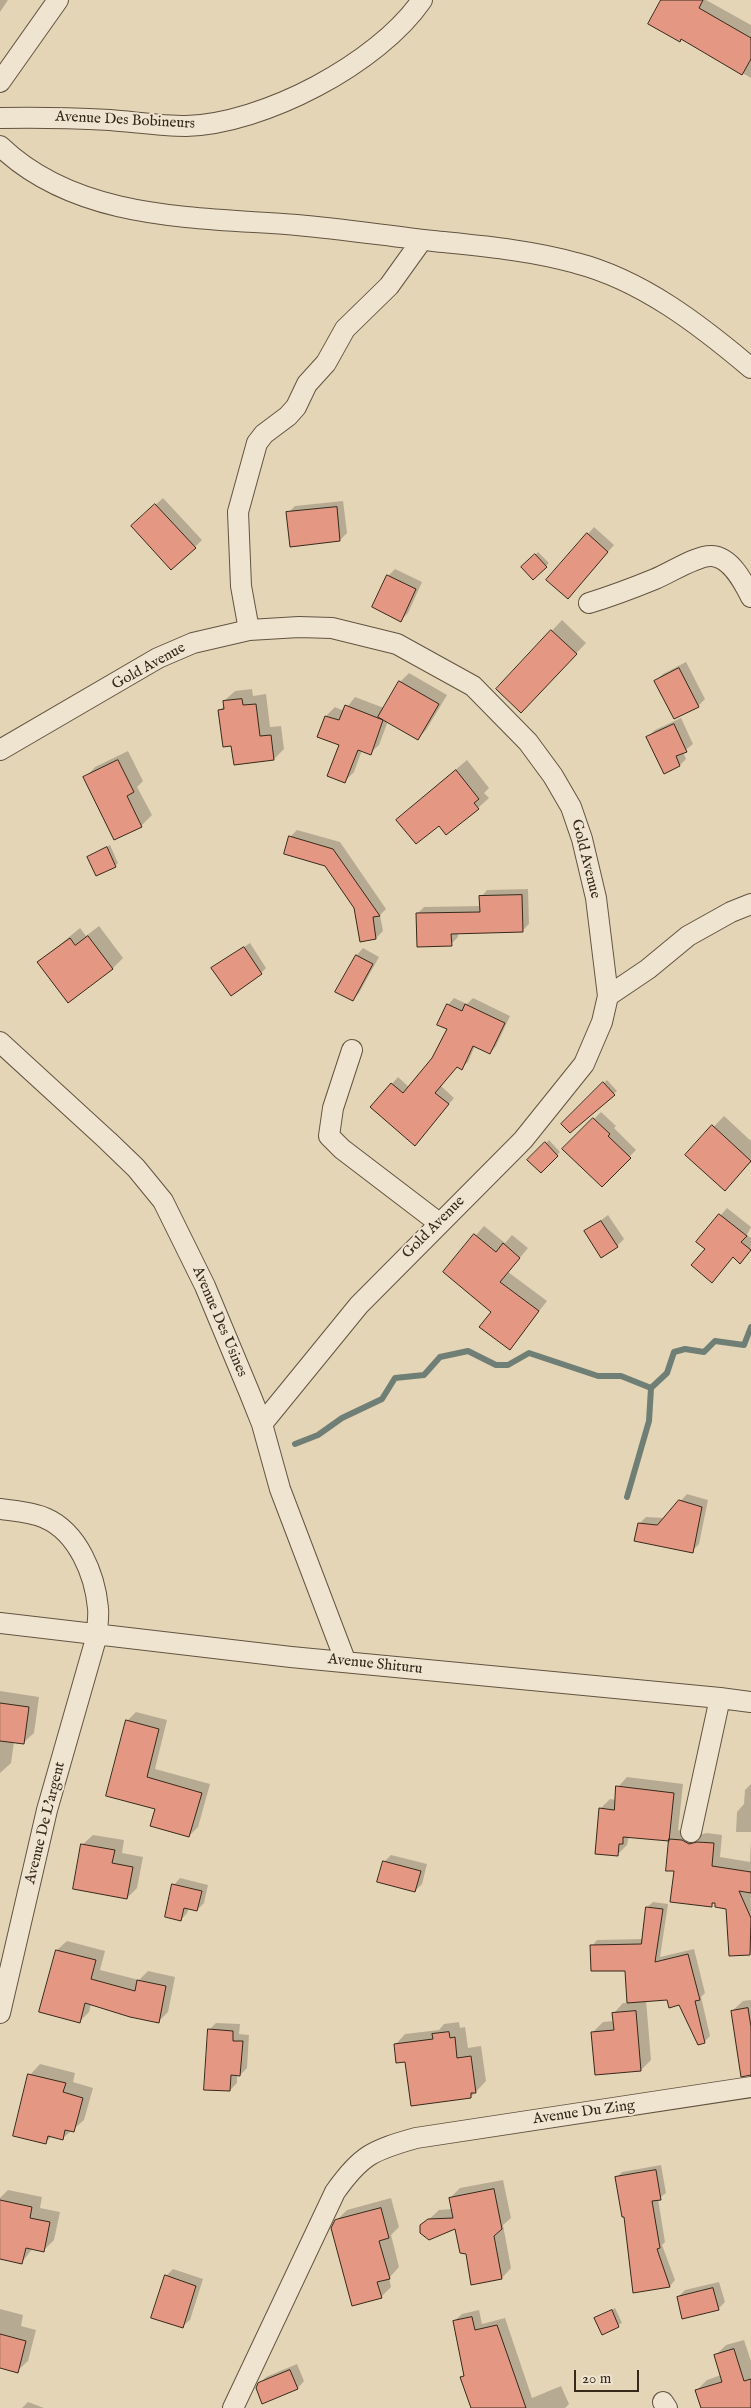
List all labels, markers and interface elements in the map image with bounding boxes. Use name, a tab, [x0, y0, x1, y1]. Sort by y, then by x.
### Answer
street label: Avenue Des Bobineurs	[55, 108, 195, 134]
street label: Gold Avenue	[109, 639, 189, 695]
street label: Gold Avenue	[566, 817, 604, 901]
street label: Gold Avenue	[399, 1193, 469, 1263]
street label: Avenue Des Usines	[188, 1264, 250, 1380]
street label: Avenue Shituru	[327, 1651, 423, 1679]
street label: Avenue De L'argent	[22, 1760, 70, 1886]
street label: Avenue Du Zing	[532, 2097, 636, 2129]
scale bar	[576, 2360, 641, 2392]
text: 20 m	[582, 2369, 611, 2388]

